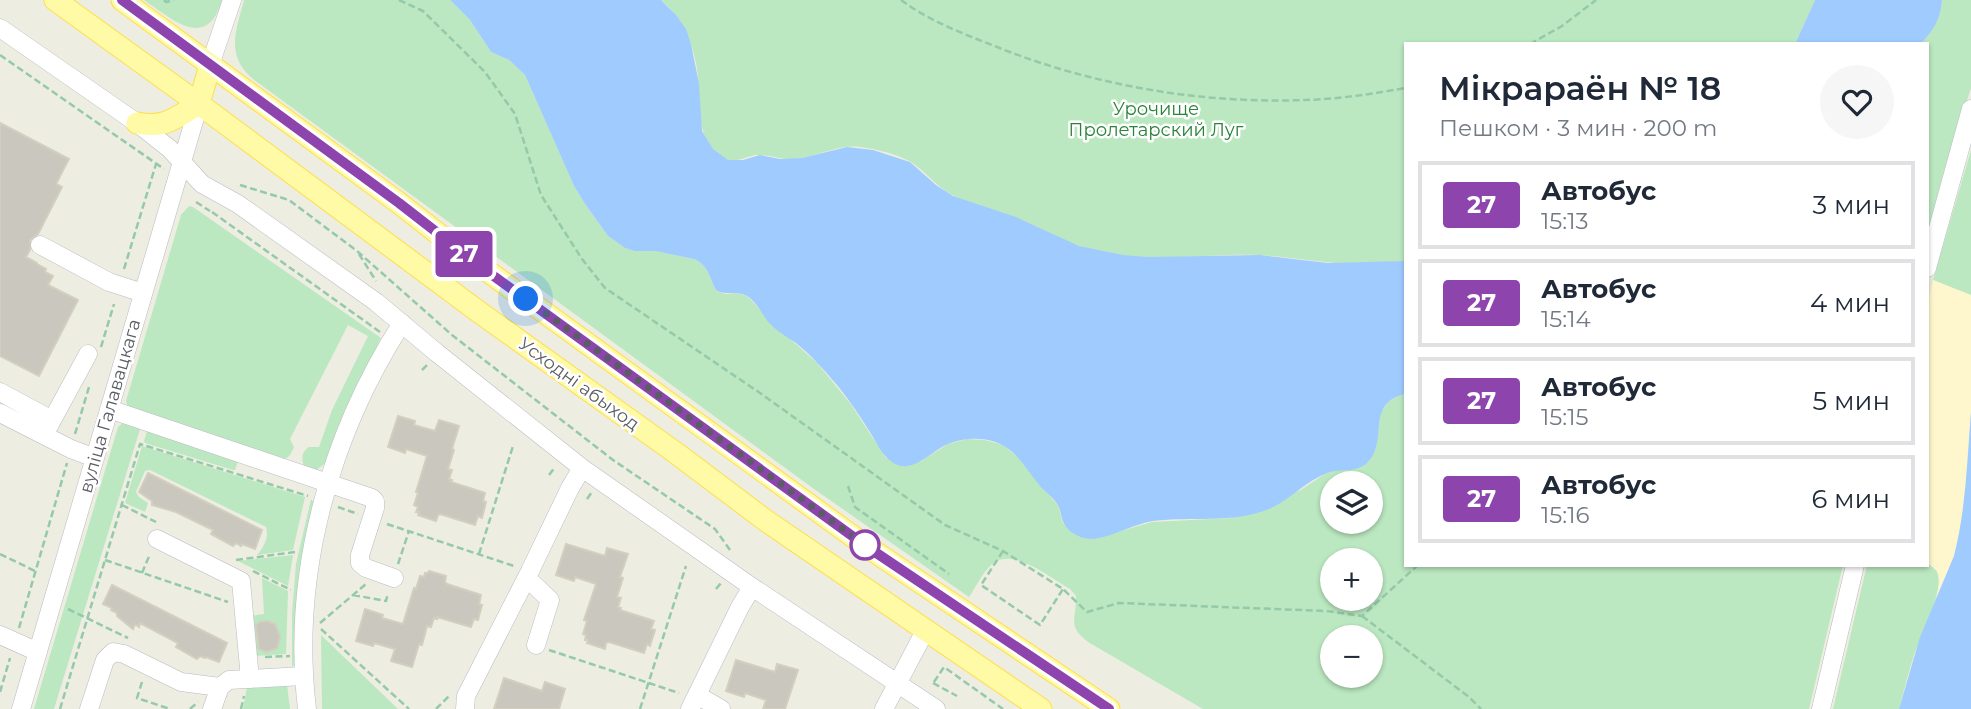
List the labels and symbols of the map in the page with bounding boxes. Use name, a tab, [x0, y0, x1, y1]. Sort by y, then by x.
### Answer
park label: Урочище Пролетарский Луг	[1069, 98, 1244, 141]
line badge: 27	[433, 231, 496, 277]
your location	[508, 281, 543, 316]
street label: вуліца Галавацкага	[75, 316, 145, 496]
street label: Усходні абыход	[514, 333, 644, 435]
unlabelled marker	[850, 530, 880, 560]

